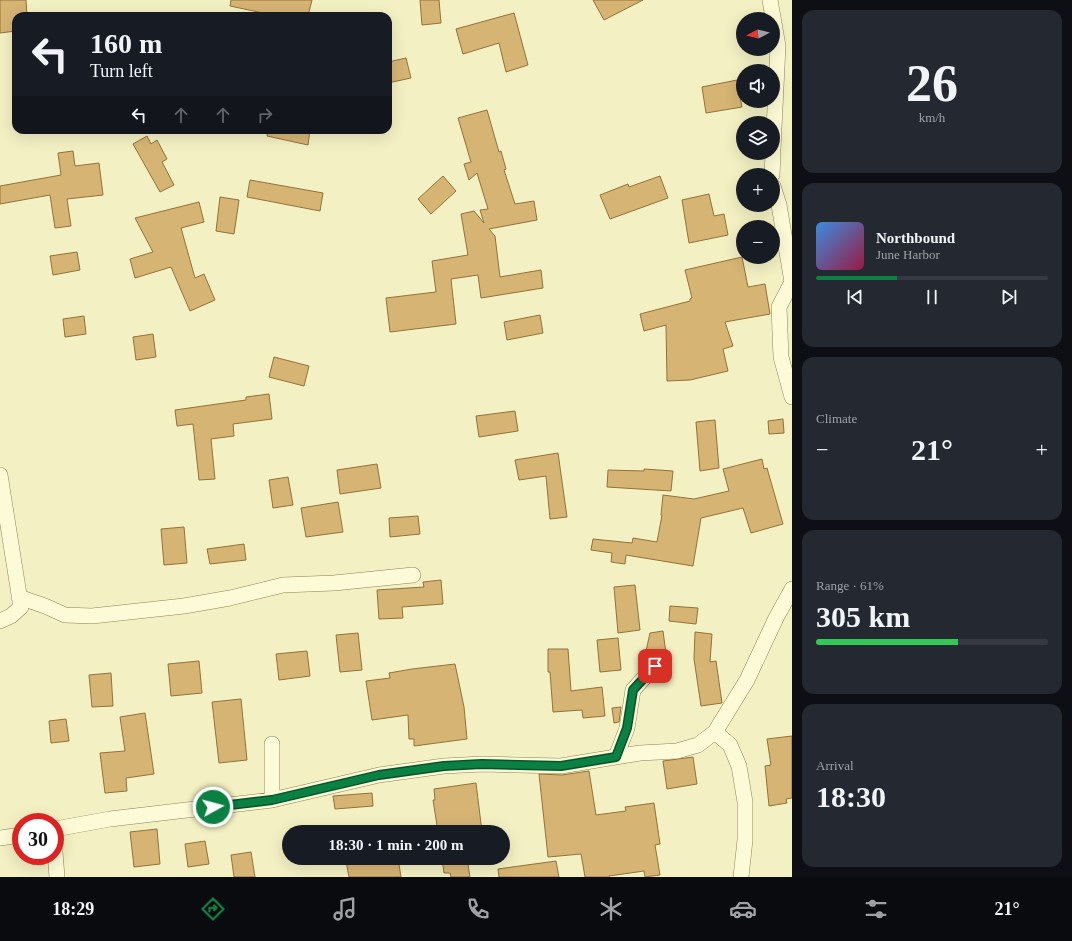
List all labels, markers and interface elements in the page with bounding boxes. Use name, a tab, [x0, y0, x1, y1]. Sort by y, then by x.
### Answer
north arrow	[736, 12, 780, 56]
map controls	[736, 12, 780, 264]
icon: left	[24, 28, 76, 80]
text: 160 m	[90, 28, 162, 59]
text: 26	[906, 55, 958, 112]
text: Turn left	[90, 61, 153, 81]
button: sound	[736, 64, 780, 108]
icon: left	[128, 104, 150, 126]
icon: ahead	[170, 104, 192, 126]
icon: ahead	[212, 104, 234, 126]
icon: right	[254, 104, 276, 126]
text: km/h	[919, 110, 945, 125]
button: layers	[736, 116, 780, 160]
button: +	[736, 168, 780, 212]
button: −	[736, 220, 780, 264]
text: Northbound	[876, 230, 955, 246]
text: June Harbor	[876, 247, 940, 262]
icon: previous	[844, 286, 866, 308]
icon: pause	[921, 286, 943, 308]
icon: next	[998, 286, 1020, 308]
text: Climate	[816, 411, 857, 426]
text: 21°	[911, 433, 953, 466]
text: −	[816, 437, 828, 462]
text: +	[1036, 437, 1048, 462]
text: Range · 61%	[816, 578, 884, 593]
text: 305 km	[816, 600, 910, 633]
pin	[638, 649, 672, 683]
icon: arrive	[644, 655, 666, 677]
text: Arrival	[816, 758, 854, 773]
text: 18:30	[816, 780, 886, 813]
position arrow	[192, 786, 234, 828]
speed limit sign: 30	[12, 813, 64, 865]
text: 18:30 · 1 min · 200 m	[329, 837, 464, 853]
icon: directions	[199, 895, 227, 923]
icon: music	[331, 895, 359, 923]
icon: phone	[464, 895, 492, 923]
icon: climate	[597, 895, 625, 923]
icon: car	[729, 895, 757, 923]
icon: filters	[862, 895, 890, 923]
text: 18:29	[52, 899, 94, 919]
text: 21°	[994, 899, 1020, 919]

